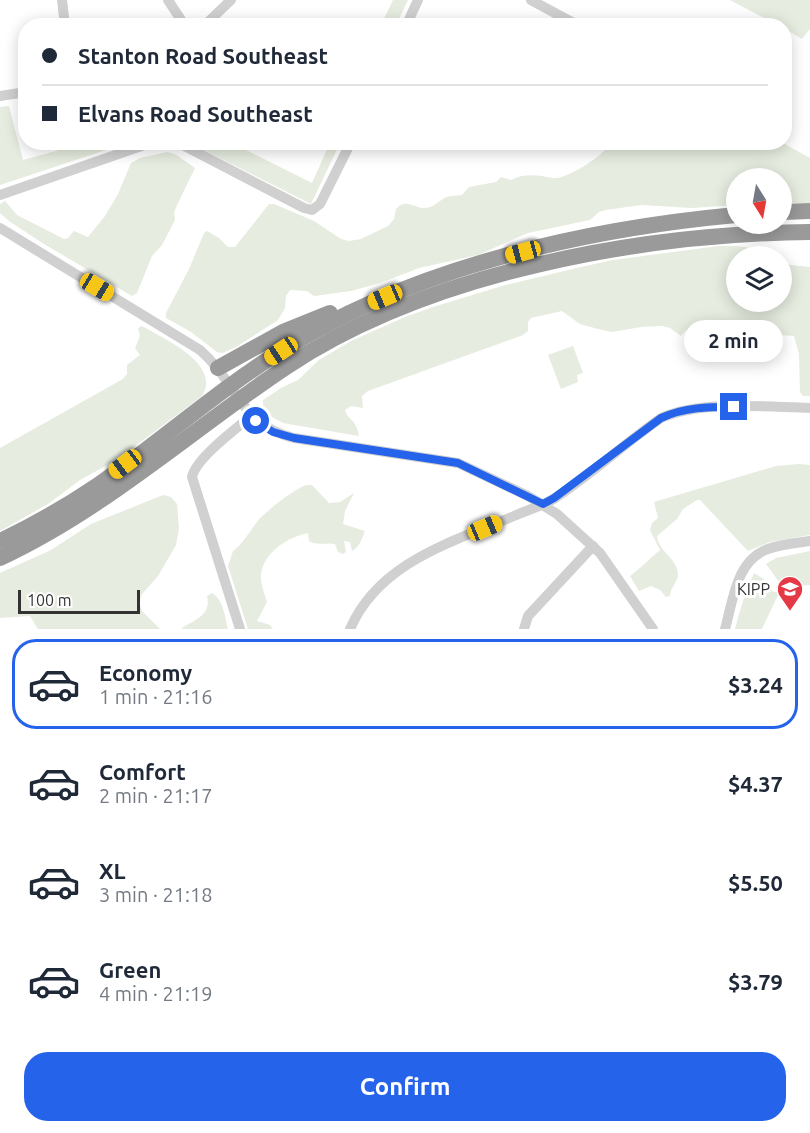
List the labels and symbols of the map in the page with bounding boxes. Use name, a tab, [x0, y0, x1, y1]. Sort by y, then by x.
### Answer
north arrow	[726, 168, 792, 234]
car	[503, 239, 543, 265]
car	[77, 270, 117, 304]
car	[365, 282, 405, 312]
callout: 2 min	[684, 320, 783, 362]
car	[261, 334, 301, 368]
route end	[720, 393, 747, 420]
route start	[242, 407, 269, 434]
car	[105, 446, 145, 482]
car	[465, 513, 505, 543]
school or university icon: KIPP	[775, 574, 805, 612]
place label: KIPP	[737, 580, 770, 598]
scale bar	[18, 587, 140, 614]

